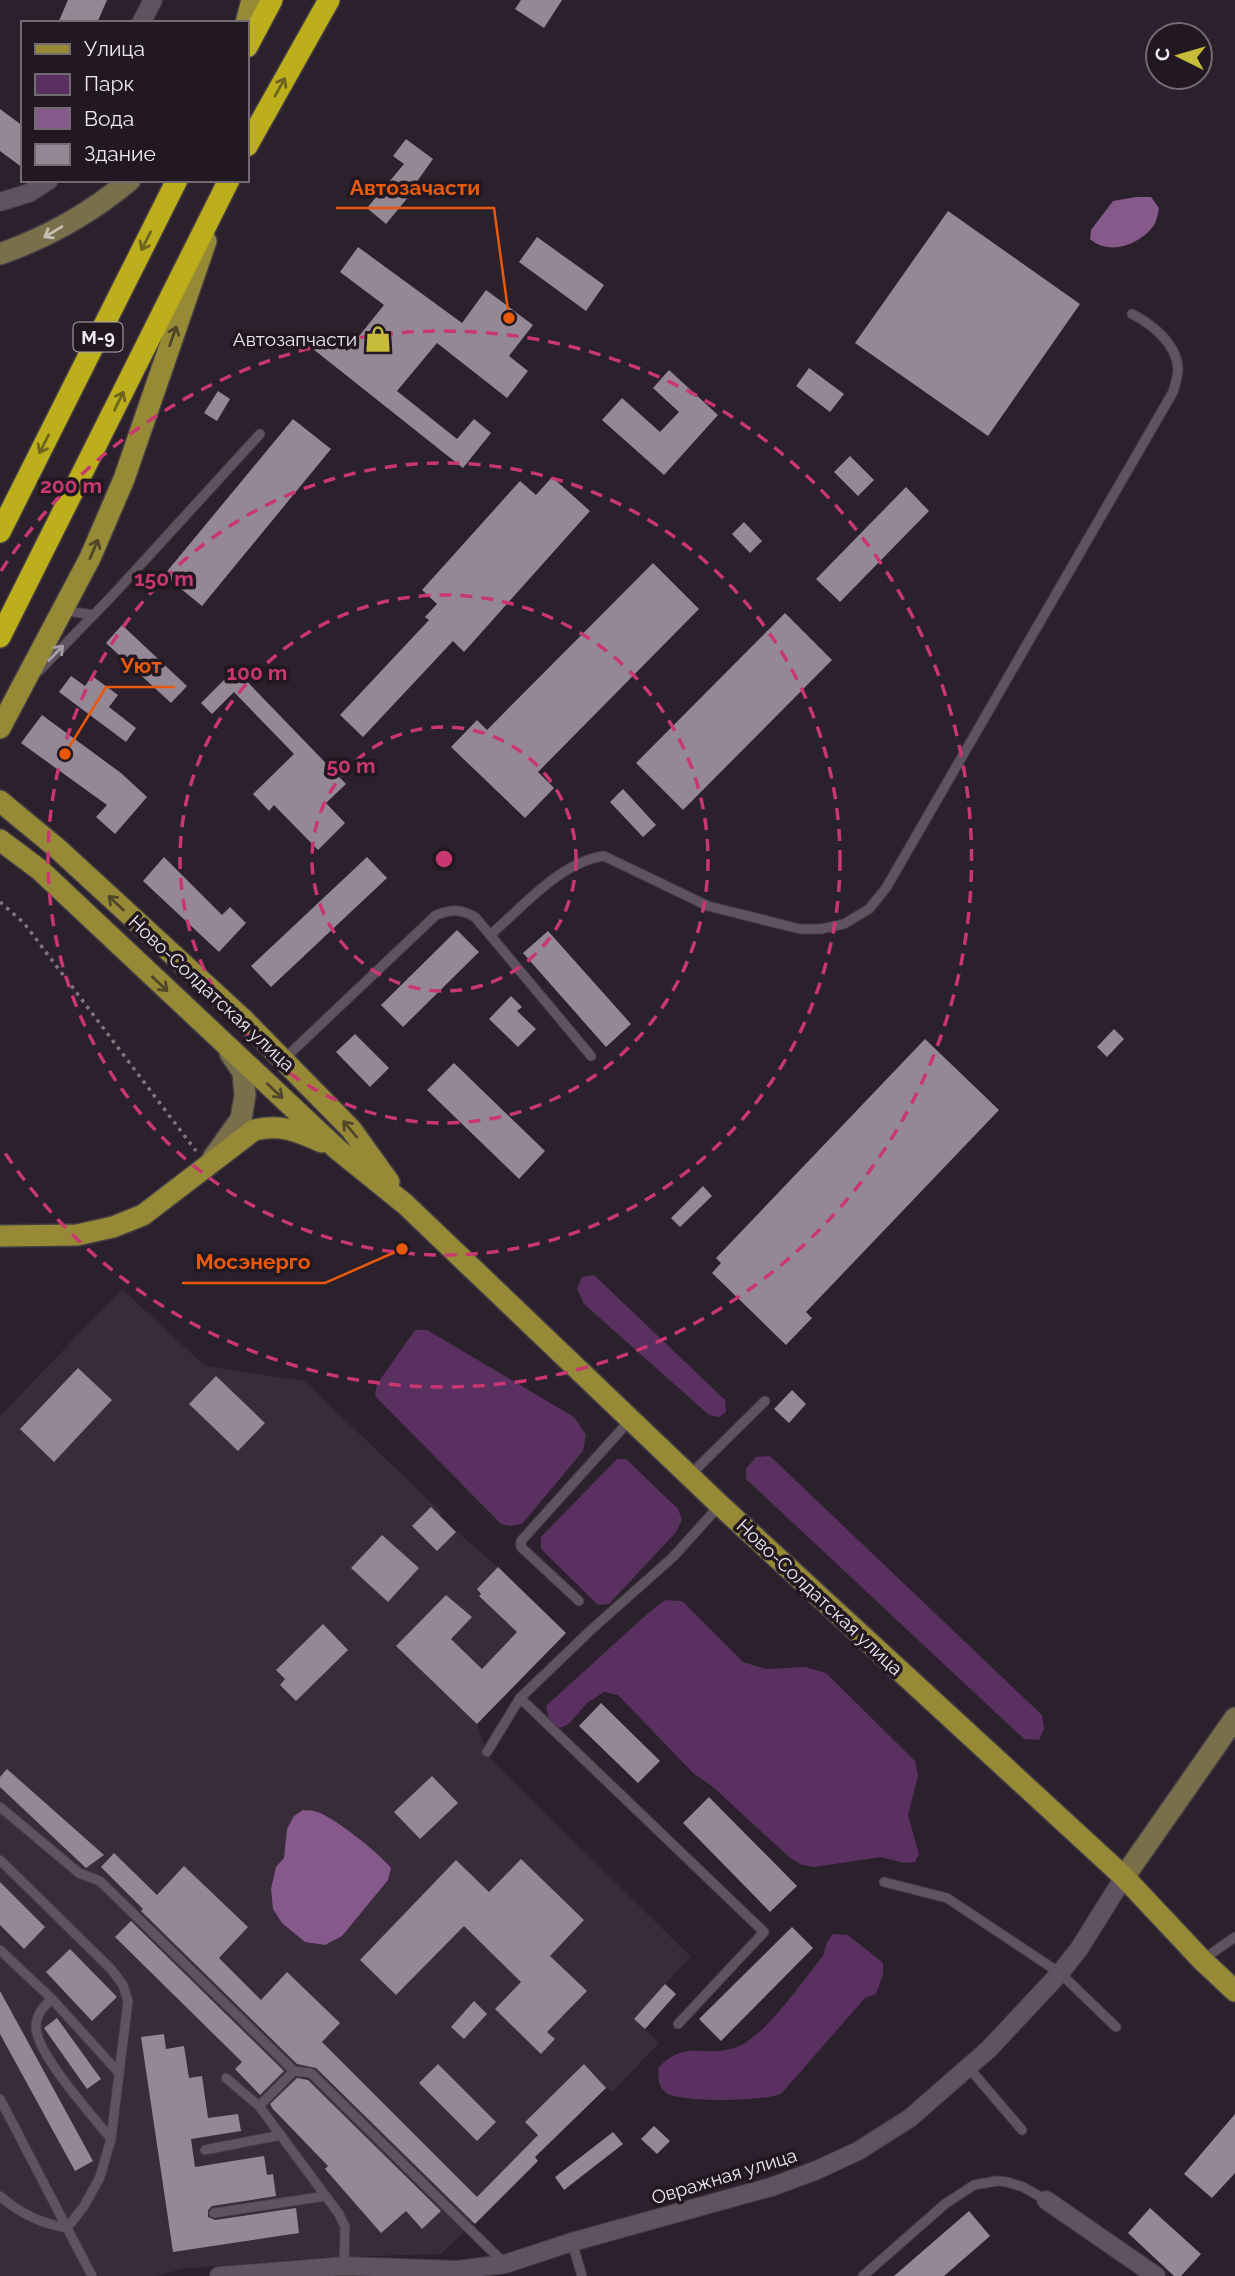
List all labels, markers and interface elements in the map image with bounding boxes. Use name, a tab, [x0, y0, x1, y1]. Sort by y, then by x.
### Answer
legend	[21, 21, 248, 182]
north arrow	[1144, 21, 1214, 91]
text: Улица	[84, 36, 145, 61]
text: С	[1151, 47, 1174, 62]
text: Парк	[84, 71, 134, 96]
one-way arrow	[274, 77, 287, 98]
text: Вода	[84, 106, 134, 131]
text: Здание	[84, 141, 156, 166]
callout: Автозачасти	[336, 166, 494, 208]
text: Автозачасти	[350, 175, 480, 200]
one-way arrow	[44, 225, 64, 239]
one-way arrow	[139, 230, 153, 251]
road number: М-9	[74, 323, 122, 352]
shop icon: Автозапчасти	[363, 324, 393, 354]
one-way arrow	[168, 326, 180, 348]
place label: Автозапчасти	[233, 328, 357, 350]
one-way arrow	[112, 391, 126, 412]
one-way arrow	[37, 433, 50, 454]
text: 200 m	[40, 473, 102, 498]
one-way arrow	[88, 539, 101, 561]
text: 150 m	[134, 566, 194, 591]
one-way arrow	[48, 644, 65, 661]
callout: Уют	[106, 645, 175, 687]
text: Уют	[119, 653, 162, 678]
text: 100 m	[227, 660, 287, 685]
text: 50 m	[326, 753, 376, 778]
centre of rings	[432, 847, 456, 871]
one-way arrow	[108, 894, 125, 911]
street label: Ново-Солдатская улица	[125, 910, 299, 1076]
one-way arrow	[151, 975, 168, 992]
one-way arrow	[266, 1083, 283, 1100]
one-way arrow	[342, 1120, 358, 1138]
callout: Мосэнерго	[182, 1241, 325, 1283]
text: Мосэнерго	[196, 1249, 311, 1274]
street label: Ново-Солдатская улица	[733, 1514, 907, 1680]
street label: Овражная улица	[649, 2143, 799, 2209]

